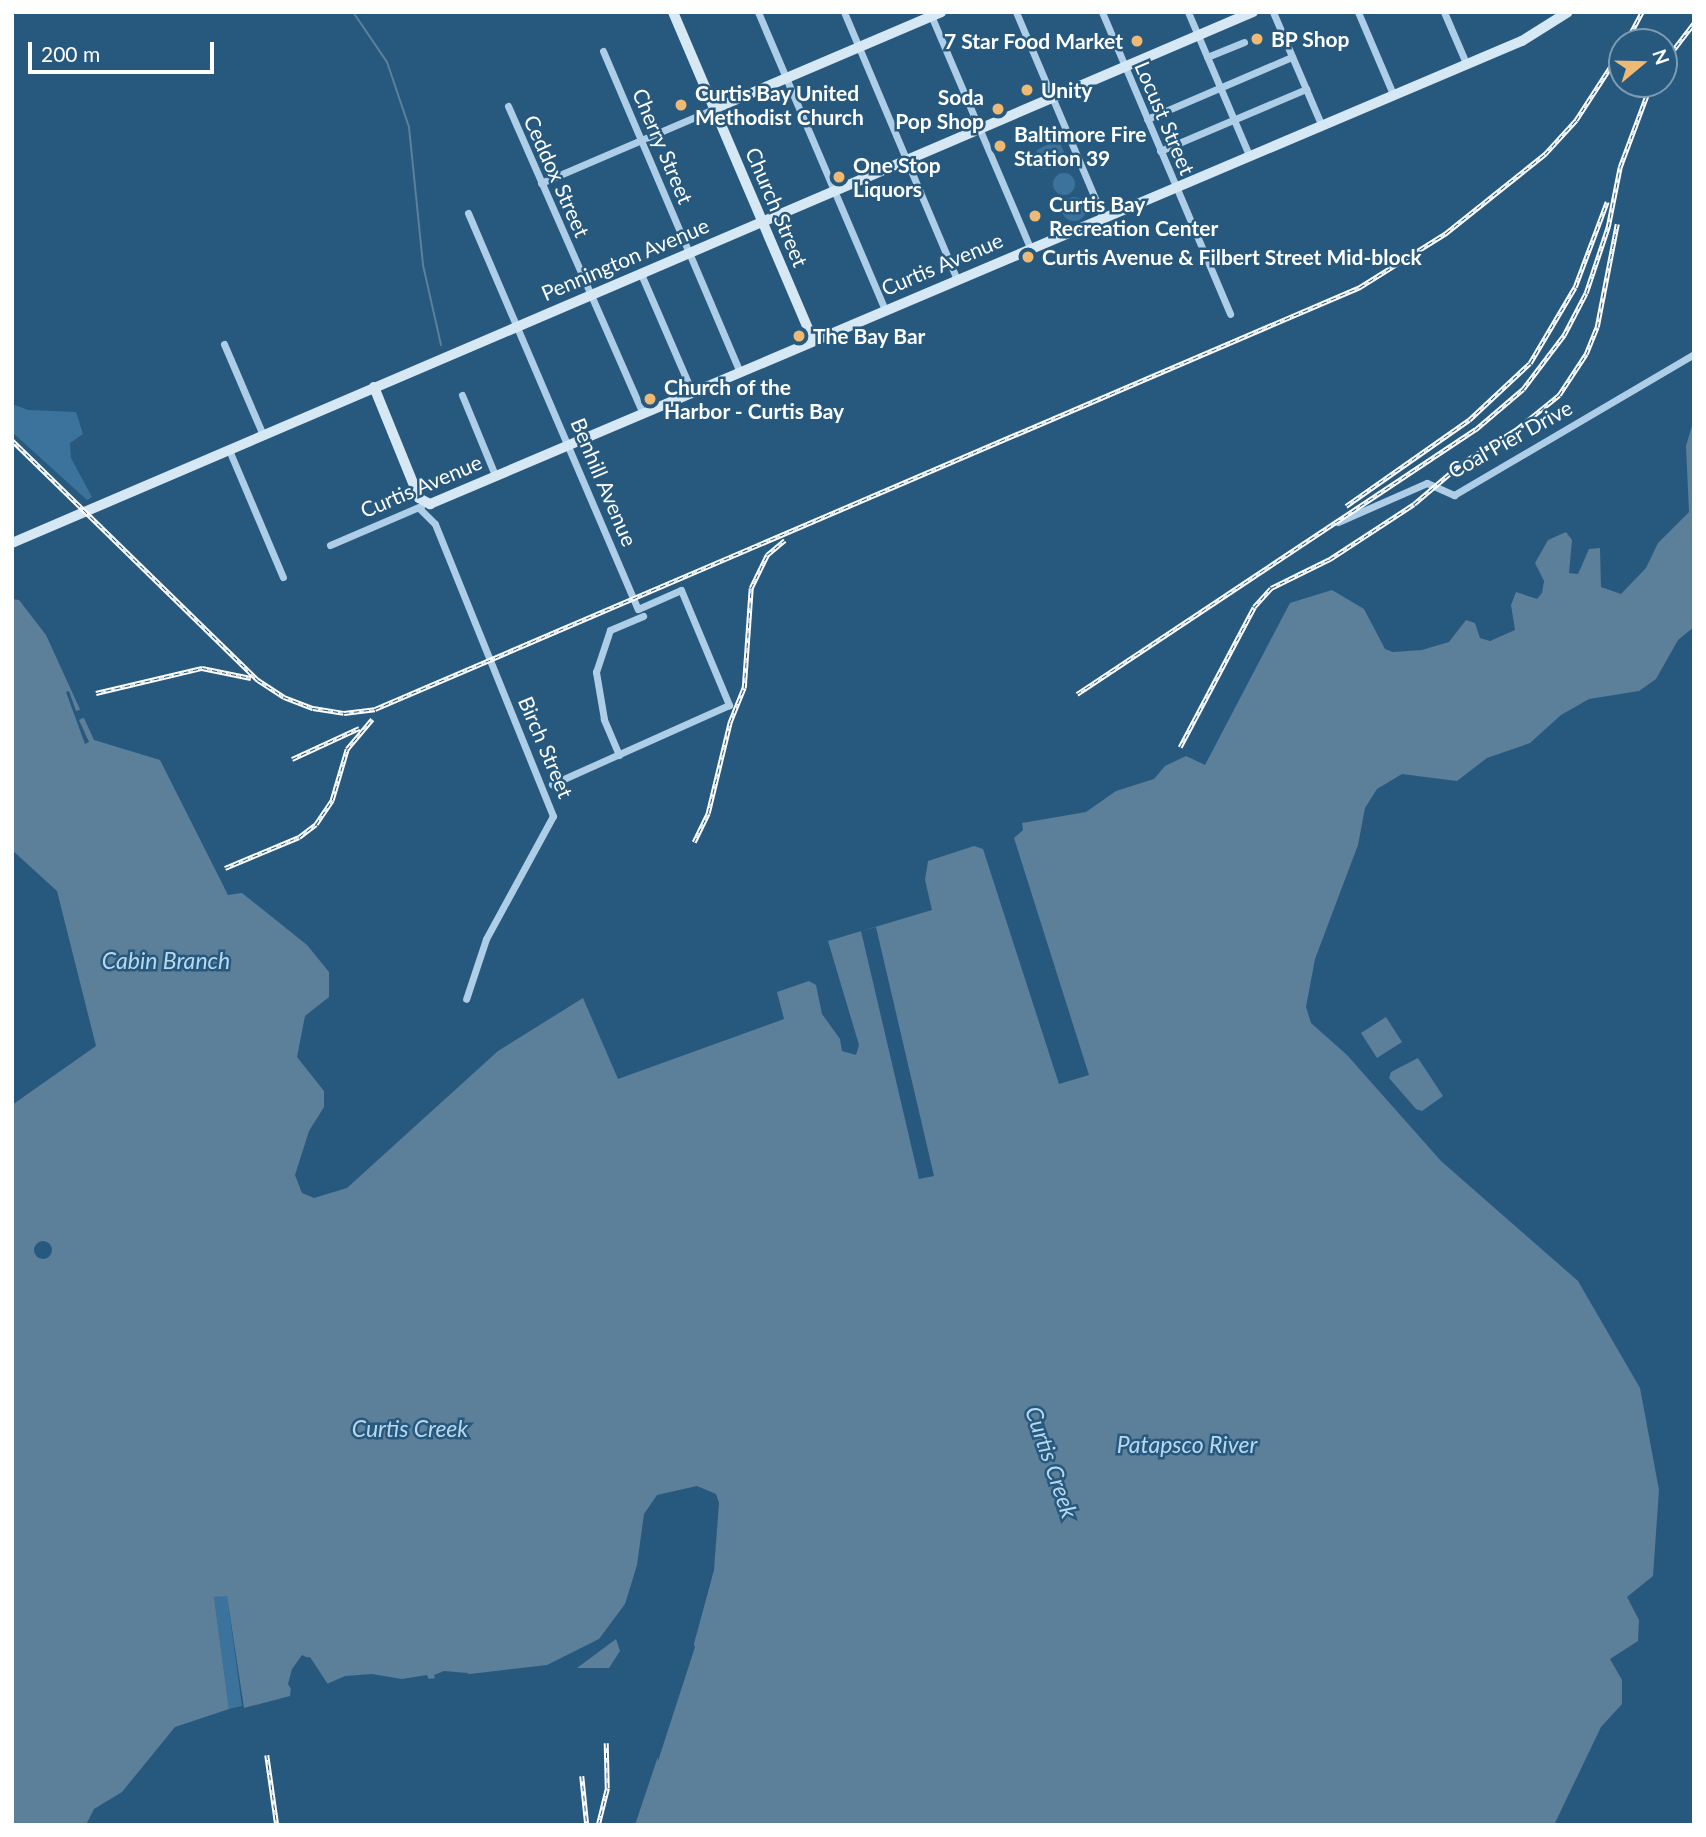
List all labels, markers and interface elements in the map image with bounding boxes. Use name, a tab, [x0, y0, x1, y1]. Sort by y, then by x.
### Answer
place label: BP Shop	[1271, 26, 1350, 52]
scale bar	[32, 28, 217, 72]
place label: 7 Star Food Market	[944, 28, 1123, 54]
north arrow	[1608, 28, 1678, 98]
marker: BP Shop	[1249, 31, 1265, 47]
marker: 7 Star Food Market	[1129, 33, 1145, 49]
text: 200 m	[41, 41, 100, 66]
text: N	[1648, 46, 1675, 67]
street label: Locust Street	[1130, 57, 1200, 179]
place label: Unity	[1041, 77, 1092, 103]
place label: Curtis Bay United Methodist Church	[695, 80, 864, 130]
marker: Unity	[1019, 82, 1035, 98]
street label: Cherry Street	[627, 84, 699, 208]
place label: Soda Pop Shop	[895, 84, 984, 134]
marker: Curtis Bay United Methodist Church	[673, 97, 689, 113]
marker: Soda Pop Shop	[990, 101, 1006, 117]
street label: Ceddox Street	[519, 111, 595, 241]
place label: Baltimore Fire Station 39	[1014, 121, 1146, 171]
marker: Baltimore Fire Station 39	[992, 138, 1008, 154]
street label: Church Street	[741, 144, 813, 270]
place label: One Stop Liquors	[853, 152, 941, 202]
marker: One Stop Liquors	[831, 169, 847, 185]
place label: Curtis Bay Recreation Center	[1049, 191, 1218, 241]
marker: Curtis Bay Recreation Center	[1027, 208, 1043, 224]
street label: Pennington Avenue	[537, 212, 713, 306]
street label: Curtis Avenue	[877, 227, 1007, 301]
place label: Curtis Avenue & Filbert Street Mid-block	[1042, 244, 1422, 270]
marker: Curtis Avenue & Filbert Street Mid-block	[1020, 249, 1036, 265]
place label: The Bay Bar	[813, 323, 926, 349]
marker: The Bay Bar	[791, 328, 807, 344]
place label: Church of the Harbor - Curtis Bay	[664, 374, 845, 424]
marker: Church of the Harbor - Curtis Bay	[642, 391, 658, 407]
street label: Coal Pier Drive	[1443, 394, 1577, 484]
street label: Benhill Avenue	[565, 414, 643, 550]
street label: Curtis Avenue	[356, 449, 486, 523]
street label: Birch Street	[513, 692, 579, 802]
water label: Cabin Branch	[102, 946, 230, 974]
water label: Curtis Creek	[1020, 1402, 1084, 1522]
water label: Curtis Creek	[352, 1414, 468, 1442]
water label: Patapsco River	[1117, 1430, 1257, 1458]

